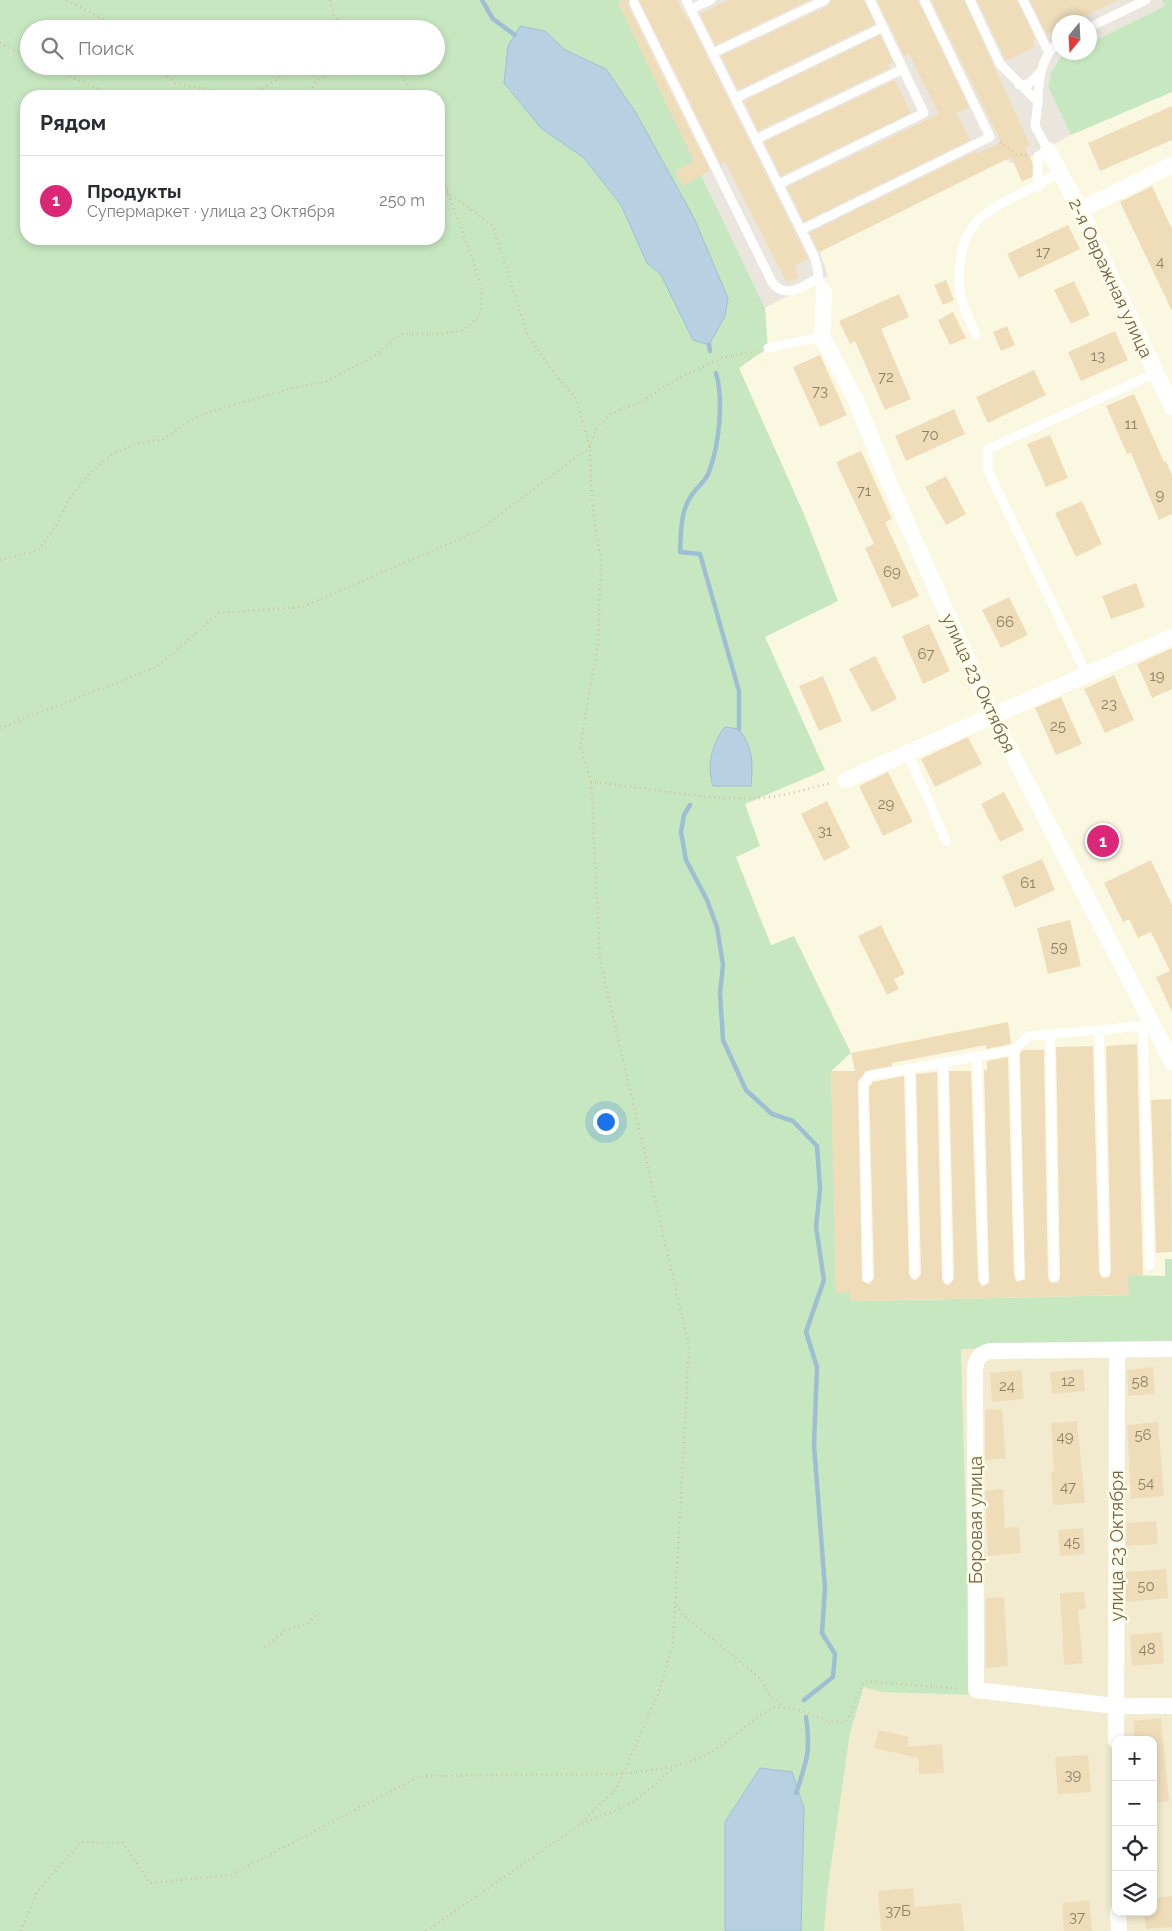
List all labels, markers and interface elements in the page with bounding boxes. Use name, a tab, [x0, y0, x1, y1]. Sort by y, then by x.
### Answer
north arrow	[1052, 15, 1097, 60]
search box	[20, 20, 445, 75]
icon: search	[38, 34, 66, 62]
text: Поиск	[78, 37, 134, 59]
text: Рядом	[40, 110, 106, 135]
text: Продукты	[87, 180, 182, 202]
text: 1	[52, 191, 60, 210]
text: 250 m	[379, 191, 425, 210]
street label: 2-я Овражная улица	[1065, 195, 1157, 361]
text: Супермаркет · улица 23 Октября	[87, 202, 335, 221]
house number: 17	[1036, 243, 1050, 261]
house number: 4	[1156, 253, 1164, 271]
house number: 13	[1091, 347, 1105, 365]
house number: 72	[878, 368, 894, 386]
house number: 73	[812, 382, 828, 400]
house number: 11	[1125, 415, 1138, 433]
house number: 70	[921, 426, 939, 444]
house number: 71	[857, 482, 872, 500]
house number: 9	[1156, 486, 1165, 504]
house number: 69	[883, 563, 901, 581]
street label: улица 23 Октября	[938, 610, 1020, 756]
house number: 66	[996, 613, 1014, 631]
house number: 67	[917, 645, 935, 663]
house number: 19	[1149, 667, 1165, 685]
house number: 23	[1101, 695, 1117, 713]
house number: 25	[1050, 717, 1066, 735]
house number: 29	[878, 795, 895, 813]
house number: 31	[818, 822, 833, 840]
pin: 1	[1087, 822, 1119, 860]
house number: 61	[1020, 874, 1036, 892]
house number: 59	[1051, 938, 1068, 956]
your location	[593, 1109, 619, 1135]
house number: 12	[1061, 1372, 1075, 1390]
house number: 58	[1131, 1373, 1149, 1391]
house number: 24	[999, 1377, 1015, 1395]
house number: 56	[1134, 1426, 1152, 1444]
house number: 49	[1057, 1428, 1074, 1446]
street label: Боровая улица	[965, 1456, 986, 1584]
street label: улица 23 Октября	[1106, 1470, 1127, 1622]
house number: 54	[1138, 1474, 1154, 1492]
house number: 47	[1060, 1478, 1076, 1496]
house number: 45	[1064, 1533, 1080, 1551]
house number: 50	[1137, 1577, 1155, 1595]
house number: 48	[1138, 1640, 1156, 1658]
map controls	[1112, 1736, 1157, 1916]
button: +	[1112, 1736, 1157, 1781]
house number: 39	[1065, 1766, 1082, 1784]
button: −	[1112, 1781, 1157, 1826]
button: locate	[1112, 1826, 1157, 1871]
button: layers	[1112, 1871, 1157, 1916]
house number: 37Б	[885, 1902, 911, 1920]
house number: 37	[1069, 1908, 1085, 1926]

